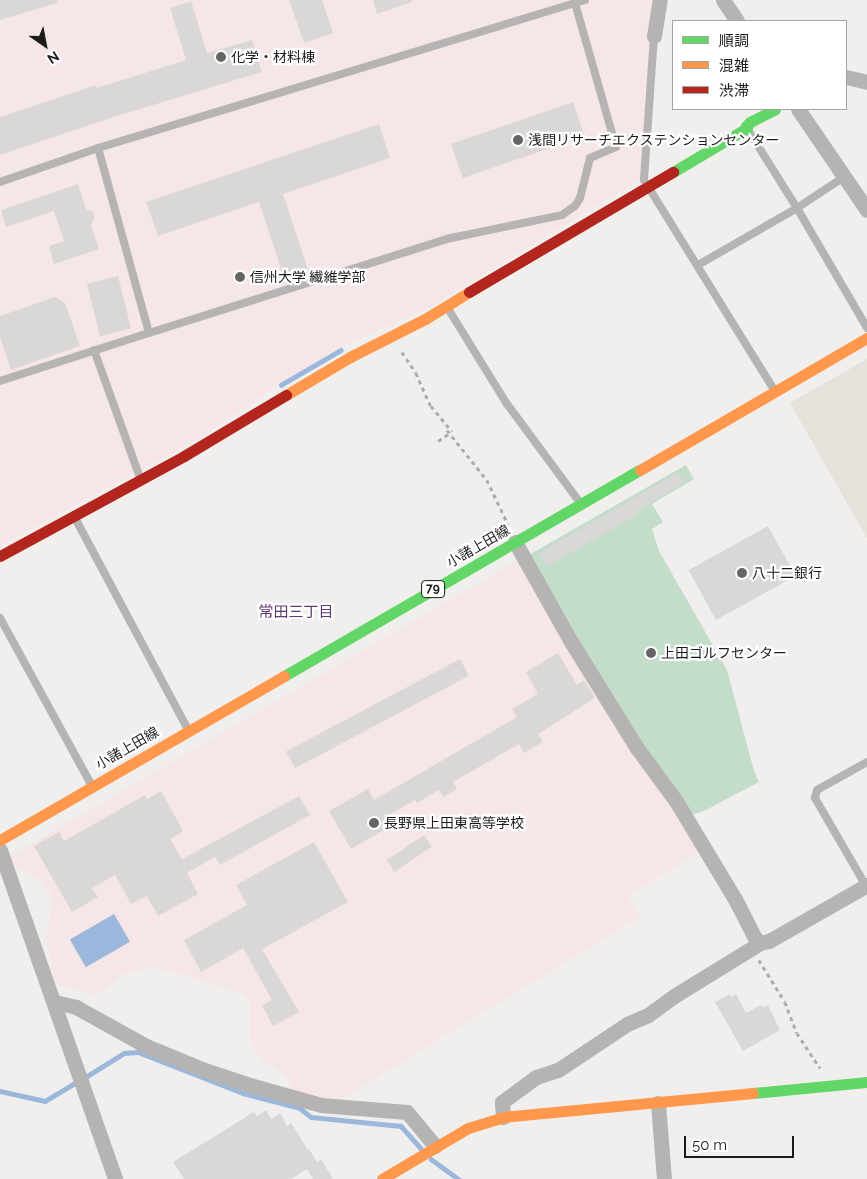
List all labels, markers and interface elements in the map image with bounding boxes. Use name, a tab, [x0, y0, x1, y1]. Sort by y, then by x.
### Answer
north arrow	[20, 20, 70, 70]
legend	[672, 20, 847, 110]
text: 順調	[719, 32, 749, 50]
text: N	[44, 48, 62, 67]
place label: 化学・材料棟	[231, 49, 315, 65]
marker: 化学・材料棟	[215, 51, 227, 63]
text: 混雑	[719, 57, 749, 75]
text: 渋滞	[719, 82, 749, 100]
place label: 浅間リサーチエクステンションセンター	[528, 132, 780, 148]
marker: 浅間リサーチエクステンションセンター	[512, 134, 524, 146]
place label: 信州大学 繊維学部	[250, 269, 366, 285]
marker: 信州大学 繊維学部	[234, 271, 246, 283]
street label: 小諸上田線	[443, 521, 513, 571]
place label: 八十二銀行	[752, 565, 822, 581]
marker: 八十二銀行	[736, 567, 748, 579]
road number: 79	[420, 580, 446, 598]
district label: 常田三丁目	[259, 604, 333, 622]
place label: 上田ゴルフセンター	[661, 645, 787, 661]
marker: 上田ゴルフセンター	[645, 647, 657, 659]
street label: 小諸上田線	[92, 723, 162, 773]
place label: 長野県上田東高等学校	[384, 815, 524, 831]
marker: 長野県上田東高等学校	[368, 817, 380, 829]
scale bar	[687, 1126, 797, 1158]
text: 50 m	[692, 1136, 727, 1154]

